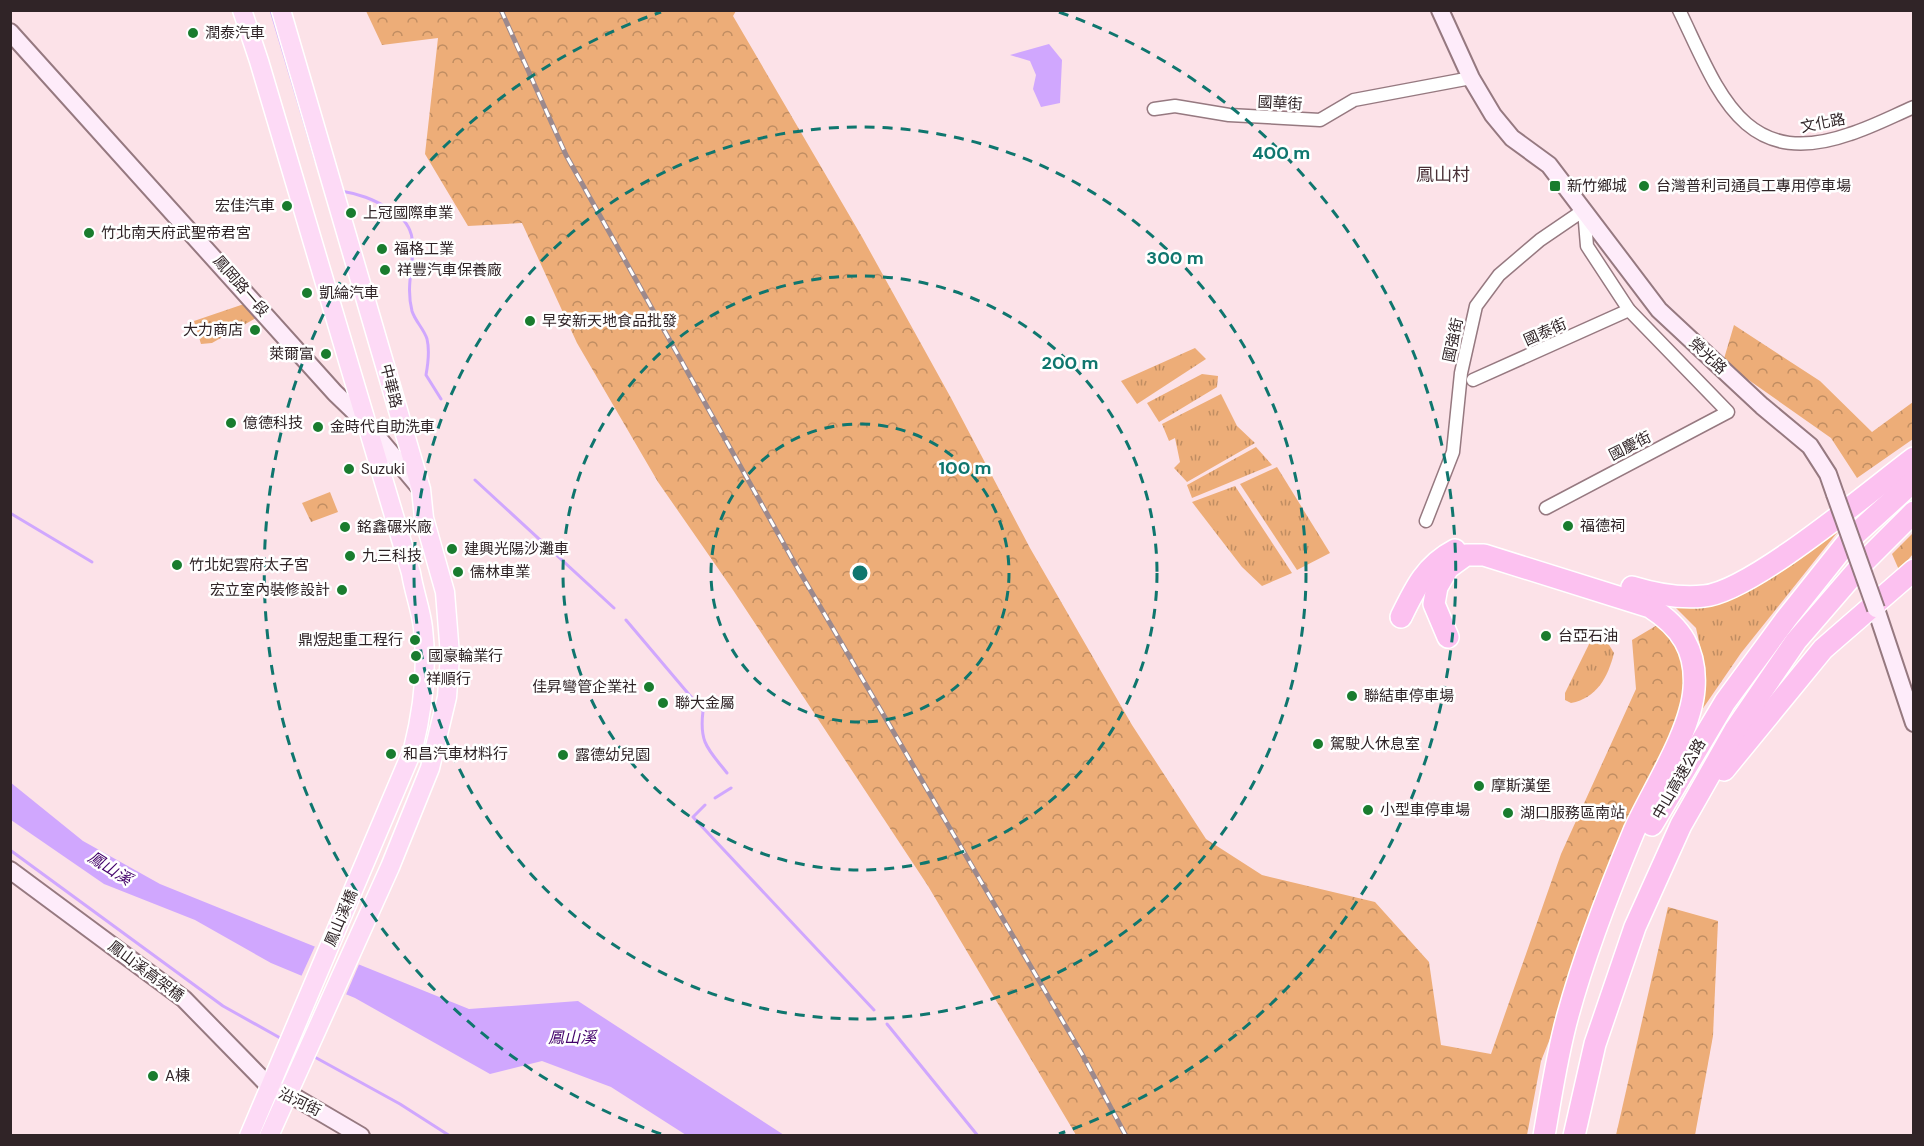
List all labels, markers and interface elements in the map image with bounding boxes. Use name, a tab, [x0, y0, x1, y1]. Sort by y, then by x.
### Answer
place label: 潤泰汽車	[205, 23, 265, 43]
marker: 潤泰汽車	[186, 26, 200, 40]
street label: 國華街	[1257, 92, 1303, 114]
street label: 文化路	[1799, 109, 1847, 137]
text: 400 m	[1252, 141, 1310, 165]
district label: 鳳山村	[1416, 163, 1470, 187]
place label: 新竹鄉城	[1567, 176, 1627, 196]
place label: 台灣普利司通員工專用停車場	[1656, 176, 1851, 196]
marker: 新竹鄉城	[1548, 179, 1562, 193]
marker: 台灣普利司通員工專用停車場	[1637, 179, 1651, 193]
place label: 宏佳汽車	[215, 196, 275, 216]
marker: 宏佳汽車	[280, 199, 294, 213]
place label: 上冠國際車業	[363, 203, 453, 223]
marker: 上冠國際車業	[344, 206, 358, 220]
place label: 竹北南天府武聖帝君宮	[101, 223, 251, 243]
marker: 竹北南天府武聖帝君宮	[82, 226, 96, 240]
place label: 福格工業	[394, 239, 454, 259]
marker: 福格工業	[375, 242, 389, 256]
text: 300 m	[1146, 246, 1204, 270]
street label: 鳳岡路一段	[209, 251, 273, 321]
place label: 祥豐汽車保養廠	[397, 260, 502, 280]
marker: 祥豐汽車保養廠	[378, 263, 392, 277]
place label: 凱綸汽車	[319, 283, 379, 303]
marker: 凱綸汽車	[300, 286, 314, 300]
place label: 早安新天地食品批發	[542, 311, 677, 331]
marker: 早安新天地食品批發	[523, 314, 537, 328]
street label: 國泰街	[1520, 314, 1570, 350]
street label: 國強街	[1439, 316, 1467, 364]
place label: 大力商店	[183, 320, 243, 340]
marker: 大力商店	[248, 323, 262, 337]
street label: 榮光路	[1685, 333, 1731, 379]
place label: 萊爾富	[269, 344, 314, 364]
marker: 萊爾富	[319, 347, 333, 361]
text: 200 m	[1042, 351, 1098, 375]
street label: 中華路	[376, 362, 406, 410]
place label: 億德科技	[243, 413, 303, 433]
marker: 億德科技	[224, 416, 238, 430]
place label: 金時代自助洗車	[330, 417, 435, 437]
marker: 金時代自助洗車	[311, 420, 325, 434]
street label: 國慶街	[1605, 427, 1655, 465]
text: 100 m	[938, 456, 992, 480]
place label: Suzuki	[361, 459, 405, 479]
marker: Suzuki	[342, 462, 356, 476]
place label: 福德祠	[1580, 516, 1625, 536]
place label: 銘鑫碾米廠	[357, 517, 432, 537]
marker: 福德祠	[1561, 519, 1575, 533]
marker: 銘鑫碾米廠	[338, 520, 352, 534]
place label: 建興光陽沙灘車	[464, 539, 569, 559]
marker: 建興光陽沙灘車	[445, 542, 459, 556]
place label: 九三科技	[362, 546, 422, 566]
marker: 九三科技	[343, 549, 357, 563]
place label: 竹北妃雲府太子宮	[189, 555, 309, 575]
marker: 竹北妃雲府太子宮	[170, 558, 184, 572]
place label: 儒林車業	[470, 562, 530, 582]
centre of rings	[850, 563, 870, 583]
marker: 儒林車業	[451, 565, 465, 579]
place label: 宏立室內裝修設計	[210, 580, 330, 600]
marker: 宏立室內裝修設計	[335, 583, 349, 597]
place label: 台亞石油	[1558, 626, 1618, 646]
marker: 台亞石油	[1539, 629, 1553, 643]
place label: 鼎煜起重工程行	[298, 630, 403, 650]
marker: 鼎煜起重工程行	[408, 633, 422, 647]
place label: 國豪輪業行	[428, 646, 503, 666]
marker: 國豪輪業行	[409, 649, 423, 663]
place label: 祥順行	[426, 669, 471, 689]
marker: 祥順行	[407, 672, 421, 686]
place label: 佳昇彎管企業社	[532, 677, 637, 697]
marker: 佳昇彎管企業社	[642, 680, 656, 694]
place label: 聯結車停車場	[1364, 686, 1454, 706]
marker: 聯結車停車場	[1345, 689, 1359, 703]
place label: 聯大金屬	[675, 693, 735, 713]
marker: 聯大金屬	[656, 696, 670, 710]
place label: 駕駛人休息室	[1330, 734, 1420, 754]
street label: 中山高速公路	[1648, 735, 1710, 823]
marker: 駕駛人休息室	[1311, 737, 1325, 751]
place label: 和昌汽車材料行	[403, 744, 508, 764]
place label: 露德幼兒園	[575, 745, 650, 765]
marker: 和昌汽車材料行	[384, 747, 398, 761]
marker: 露德幼兒園	[556, 748, 570, 762]
place label: 摩斯漢堡	[1491, 776, 1551, 796]
marker: 摩斯漢堡	[1472, 779, 1486, 793]
place label: 小型車停車場	[1380, 800, 1470, 820]
marker: 小型車停車場	[1361, 803, 1375, 817]
place label: 湖口服務區南站	[1520, 803, 1625, 823]
marker: 湖口服務區南站	[1501, 806, 1515, 820]
water label: 鳳山溪	[84, 846, 138, 891]
street label: 鳳山溪橋	[320, 886, 362, 950]
street label: 鳳山溪高架橋	[104, 936, 188, 1006]
water label: 鳳山溪	[548, 1027, 598, 1048]
place label: A棟	[165, 1066, 190, 1086]
marker: A棟	[146, 1069, 160, 1083]
street label: 沿河街	[275, 1083, 325, 1121]

